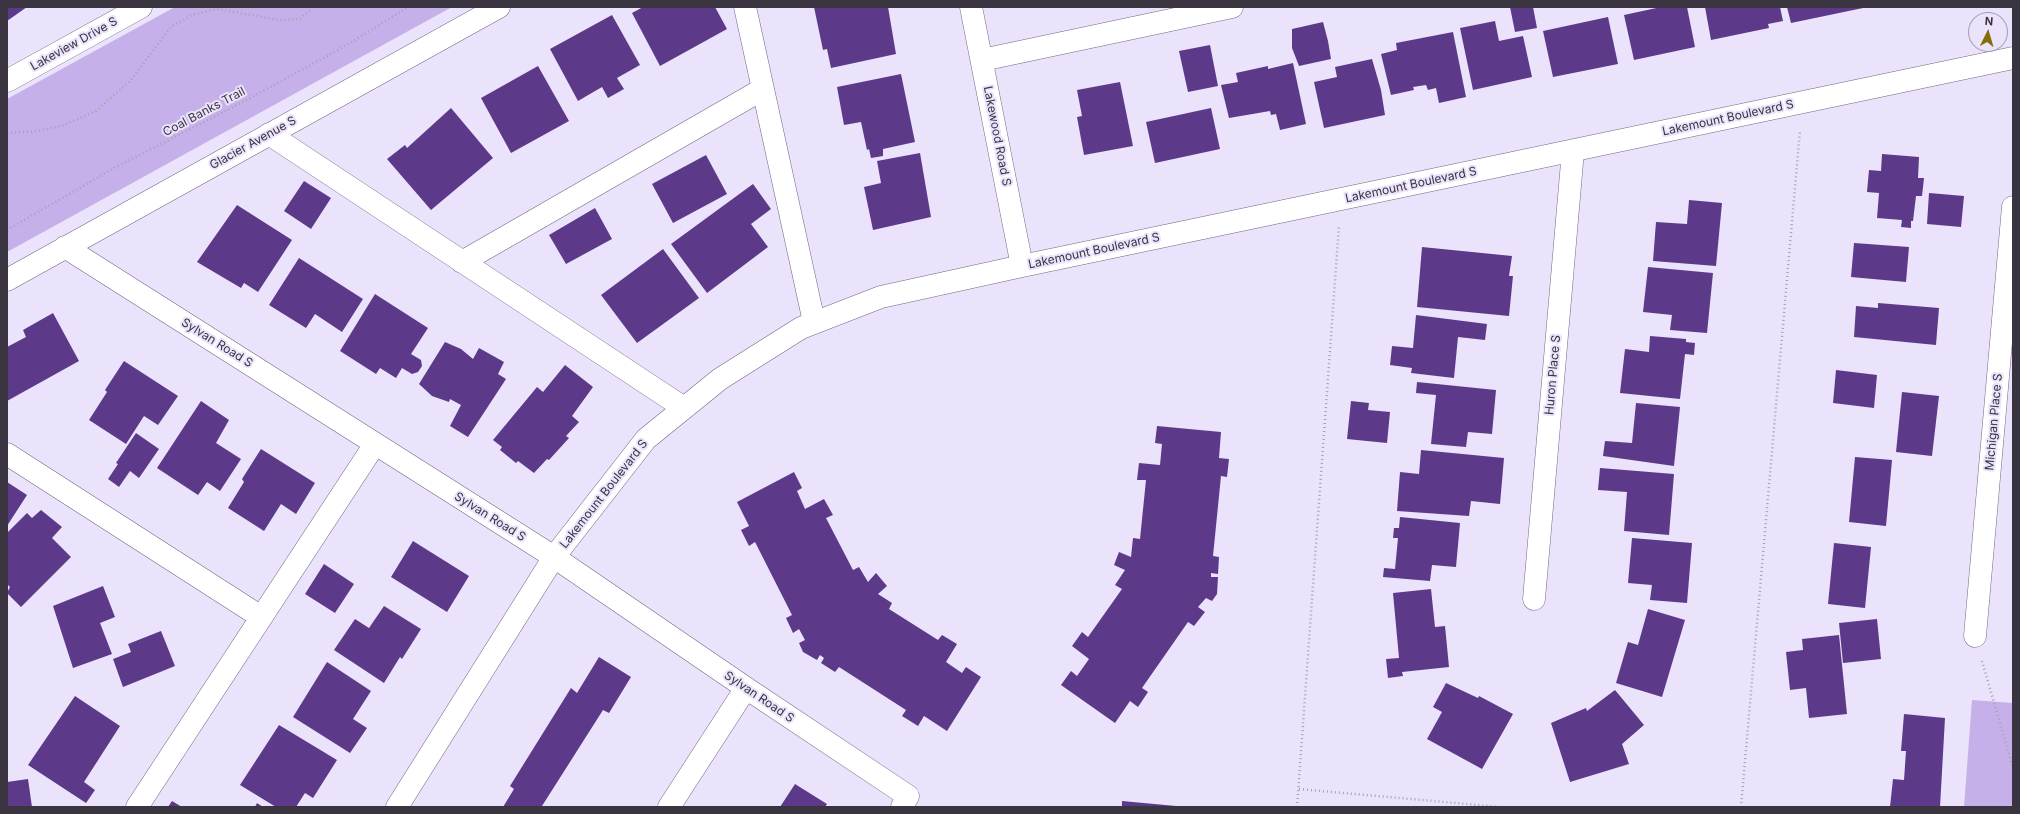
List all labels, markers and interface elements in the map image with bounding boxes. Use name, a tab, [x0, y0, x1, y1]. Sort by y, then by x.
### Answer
north arrow	[1968, 12, 2008, 52]
street label: Lakeview Drive S	[28, 14, 120, 74]
text: N	[1984, 14, 1994, 28]
street label: Coal Banks Trail	[160, 84, 248, 140]
street label: Lakewood Road S	[980, 85, 1014, 187]
street label: Lakemount Boulevard S	[1661, 97, 1795, 139]
street label: Glacier Avenue S	[207, 113, 299, 173]
street label: Lakemount Boulevard S	[1344, 164, 1478, 206]
street label: Lakemount Boulevard S	[1027, 230, 1161, 272]
street label: Sylvan Road S	[179, 315, 255, 371]
street label: Huron Place S	[1542, 334, 1564, 416]
street label: Michigan Place S	[1983, 373, 2005, 471]
street label: Lakemount Boulevard S	[557, 437, 651, 551]
street label: Sylvan Road S	[452, 489, 528, 545]
street label: Sylvan Road S	[721, 668, 797, 726]

